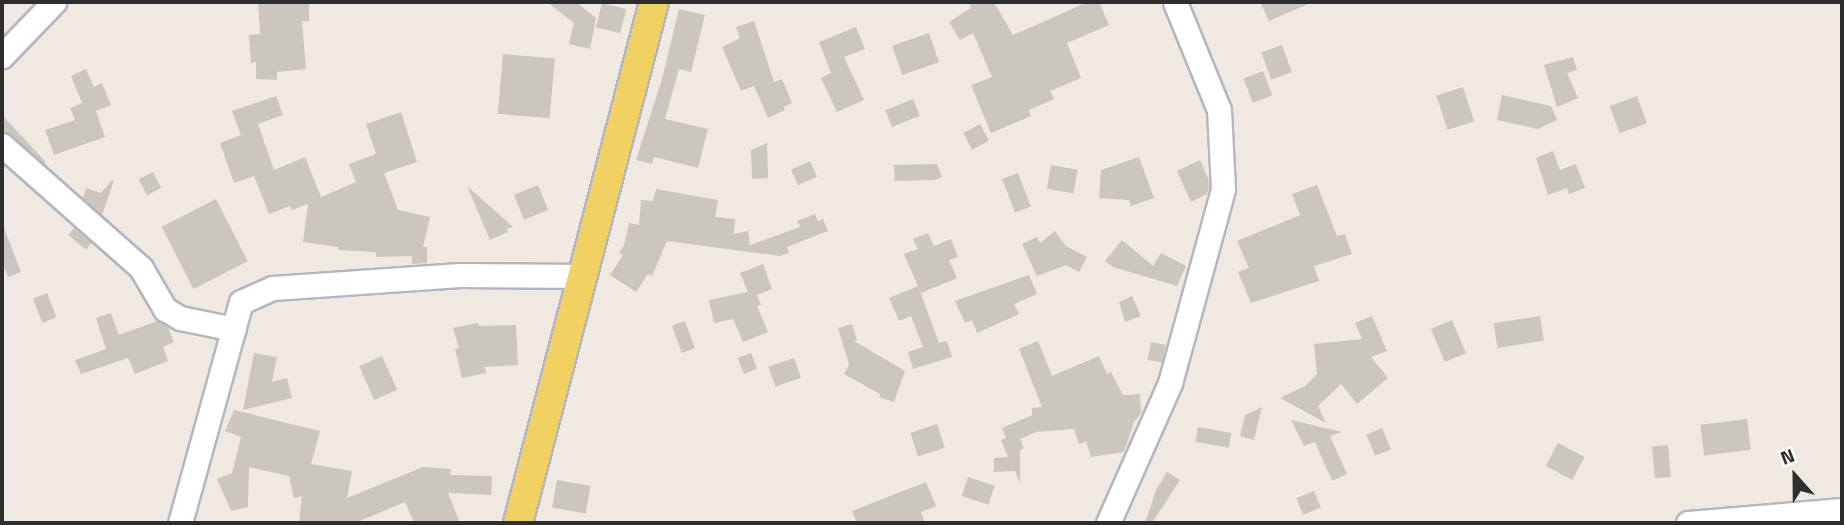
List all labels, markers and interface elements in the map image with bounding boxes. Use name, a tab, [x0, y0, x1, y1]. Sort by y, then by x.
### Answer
text: N	[1776, 440, 1799, 472]
north arrow	[1760, 441, 1830, 511]

